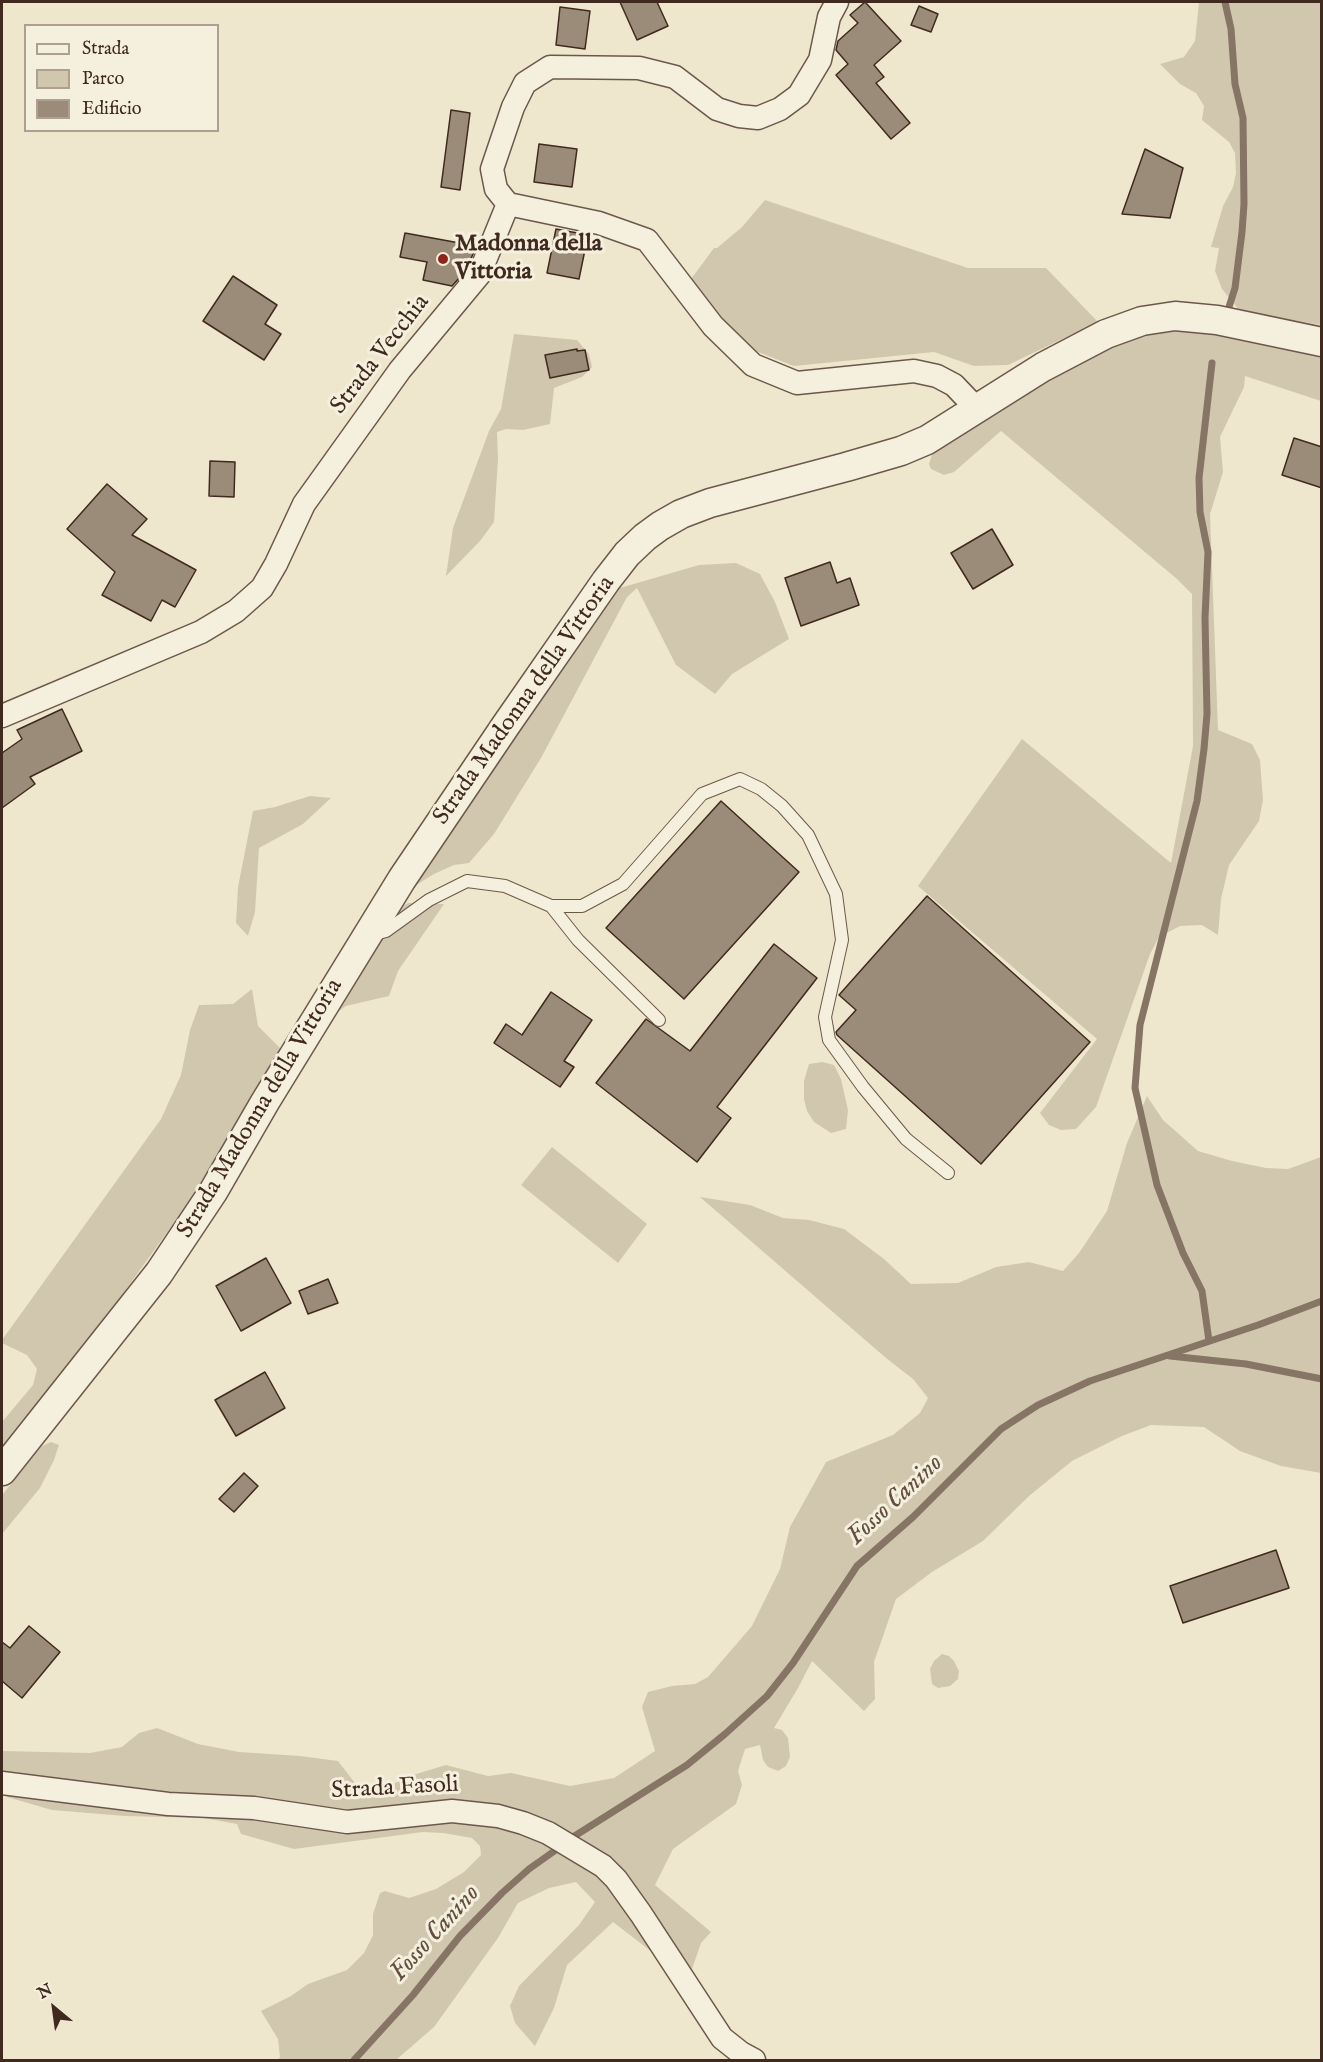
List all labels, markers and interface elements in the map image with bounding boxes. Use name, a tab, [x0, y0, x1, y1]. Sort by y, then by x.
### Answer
legend	[24, 24, 219, 132]
text: Strada	[82, 38, 129, 61]
text: Parco	[82, 68, 124, 91]
text: Edificio	[82, 98, 142, 121]
place label: Madonna della Vittoria	[455, 231, 602, 287]
marker: Madonna della Vittoria	[436, 252, 450, 266]
street label: Strada Vecchia	[325, 289, 437, 421]
street label: Strada Madonna della Vittoria	[428, 571, 622, 831]
street label: Strada Madonna della Vittoria	[172, 974, 350, 1244]
water label: Fosso Canino	[842, 1449, 950, 1553]
street label: Strada Fasoli	[331, 1771, 459, 1807]
water label: Fosso Canino	[385, 1879, 487, 1989]
north arrow	[24, 1978, 84, 2038]
text: N	[34, 1980, 56, 2004]

